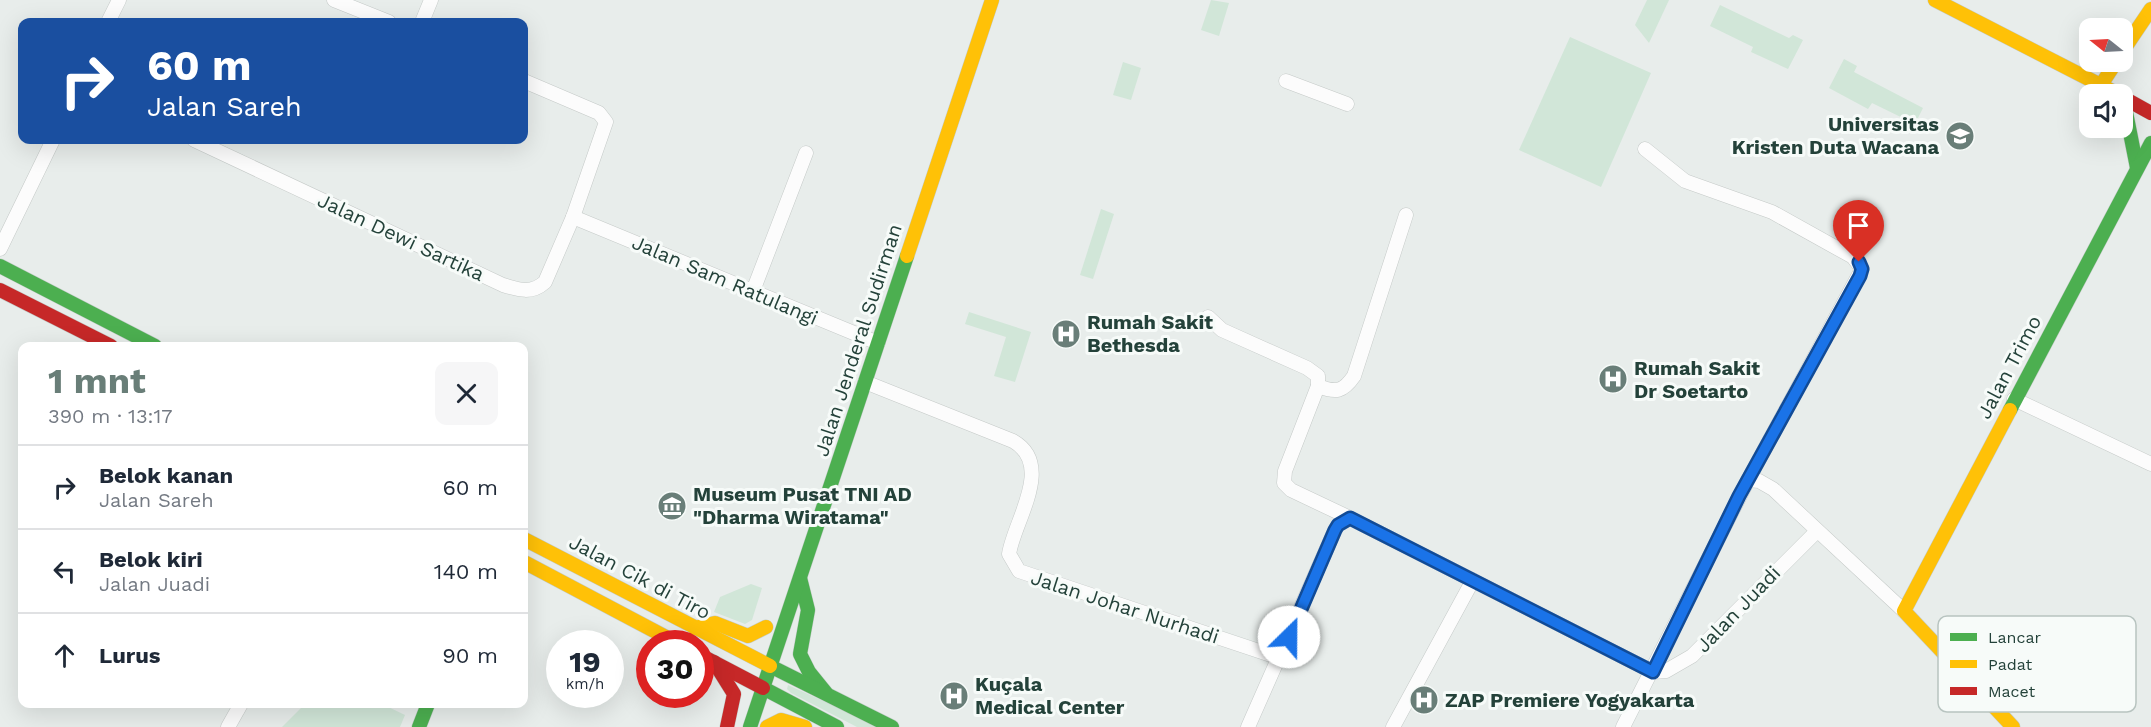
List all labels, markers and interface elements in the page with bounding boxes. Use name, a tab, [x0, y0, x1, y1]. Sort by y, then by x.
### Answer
north arrow	[2079, 18, 2133, 72]
map controls	[2079, 18, 2133, 138]
text: 60 m	[147, 41, 251, 90]
icon: right	[48, 42, 126, 120]
button: sound	[2079, 84, 2133, 138]
text: Jalan Sareh	[147, 91, 302, 123]
place label: Universitas Kristen Duta Wacana	[1732, 112, 1939, 159]
school or university icon: Universitas Kristen Duta Wacana	[1944, 120, 1976, 152]
street label: Jalan Dewi Sartika	[314, 188, 488, 286]
pin	[1833, 200, 1884, 262]
icon: arrive	[1842, 209, 1875, 242]
street label: Jalan Jenderal Sudirman	[809, 221, 907, 459]
street label: Jalan Sam Ratulangi	[629, 230, 821, 330]
place label: Rumah Sakit Bethesda	[1087, 310, 1213, 357]
street label: Jalan Trimo	[1972, 311, 2046, 423]
hospital icon: Rumah Sakit Bethesda	[1050, 318, 1082, 350]
place label: Rumah Sakit Dr Soetarto	[1634, 356, 1760, 403]
text: 1 mnt	[48, 360, 146, 402]
button: close	[435, 362, 498, 425]
hospital icon: Rumah Sakit Dr Soetarto	[1597, 363, 1629, 395]
text: 390 m · 13:17	[48, 404, 172, 428]
text: Belok kanan	[99, 463, 233, 488]
icon: right	[48, 471, 81, 504]
text: 60 m	[442, 475, 498, 500]
place label: Museum Pusat TNI AD "Dharma Wiratama"	[693, 482, 912, 529]
text: Jalan Sareh	[99, 488, 214, 512]
museum icon: Museum Pusat TNI AD "Dharma Wiratama"	[656, 490, 688, 522]
street label: Jalan Cik di Tiro	[565, 530, 715, 624]
text: Belok kiri	[99, 547, 203, 572]
icon: left	[48, 555, 81, 588]
text: 140 m	[434, 559, 498, 584]
street label: Jalan Juadi	[1691, 561, 1785, 657]
street label: Jalan Johar Nurhadi	[1028, 565, 1222, 649]
text: Jalan Juadi	[99, 572, 210, 596]
position arrow	[1257, 605, 1321, 669]
legend	[1938, 616, 2136, 712]
text: Lancar	[1988, 628, 2042, 647]
speed limit sign: 30	[636, 630, 714, 708]
icon: ahead	[48, 639, 81, 672]
text: Lurus	[99, 643, 161, 668]
text: 90 m	[442, 643, 498, 668]
text: 19	[569, 644, 601, 679]
text: Padat	[1988, 655, 2033, 674]
place label: Kuçala Medical Center	[975, 672, 1125, 719]
text: km/h	[566, 675, 604, 693]
hospital icon: Kuçala Medical Center	[938, 680, 970, 712]
text: Macet	[1988, 682, 2036, 701]
hospital icon: ZAP Premiere Yogyakarta	[1408, 684, 1440, 716]
place label: ZAP Premiere Yogyakarta	[1445, 688, 1695, 712]

